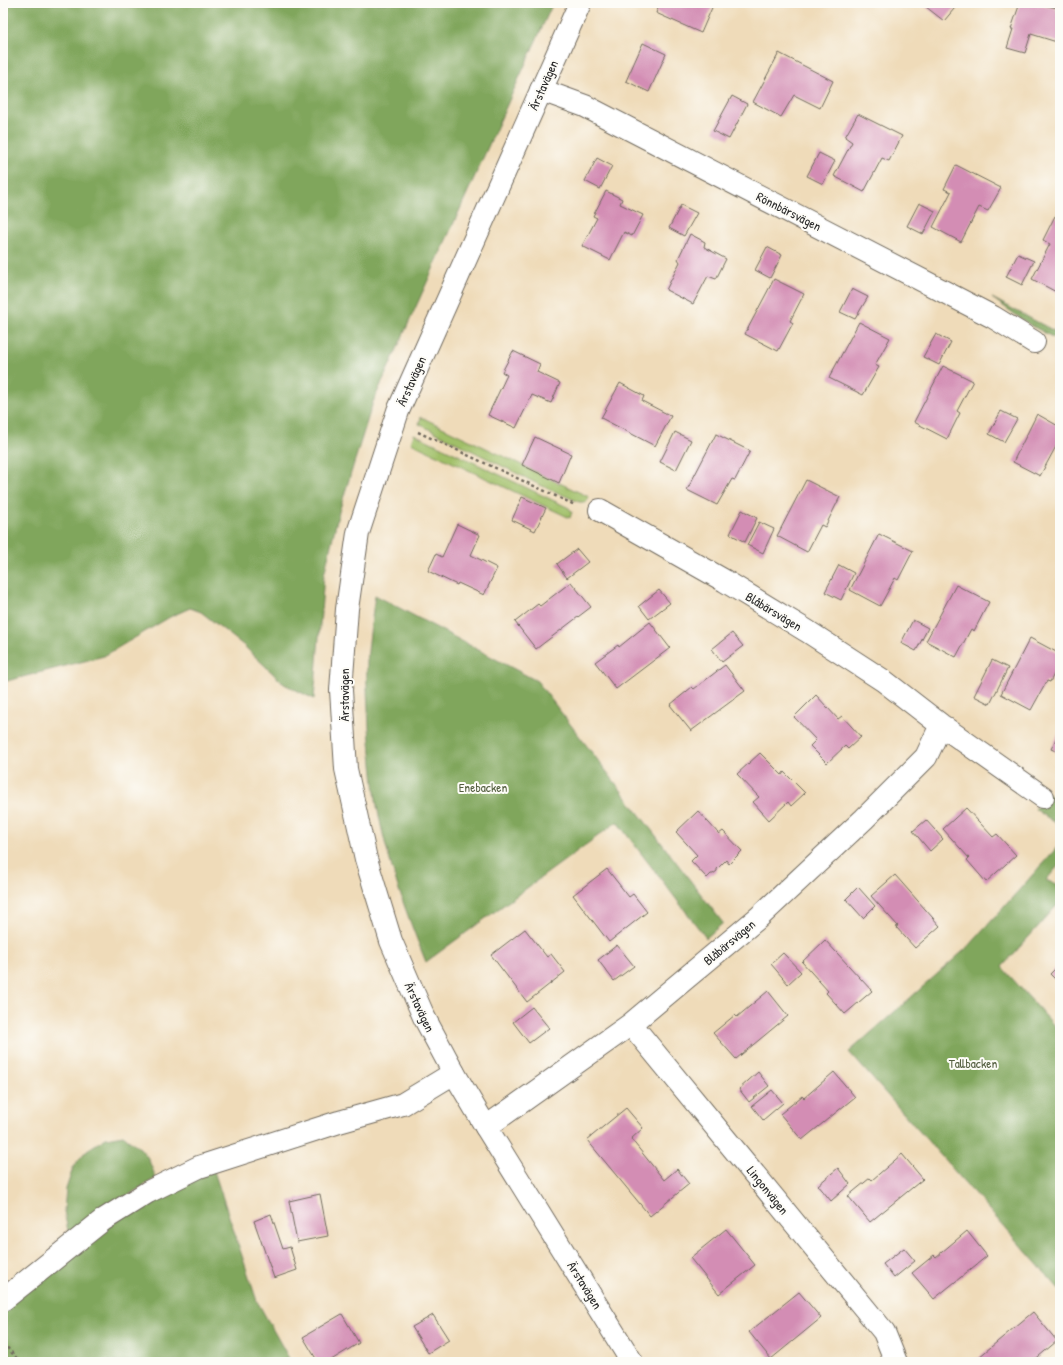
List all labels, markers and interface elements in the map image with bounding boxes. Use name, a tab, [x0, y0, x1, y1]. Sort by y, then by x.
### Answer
street label: Ärstavägen	[524, 57, 562, 113]
street label: Rönnbärsvägen	[754, 187, 825, 235]
street label: Ärstavägen	[392, 353, 430, 409]
street label: Blåbärsvägen	[742, 587, 806, 635]
street label: Ärstavägen	[335, 668, 353, 722]
park label: Enebacken	[459, 778, 507, 796]
street label: Blåbärsvägen	[699, 915, 759, 969]
street label: Ärstavägen	[401, 979, 439, 1035]
park label: Tallbacken	[949, 1054, 997, 1072]
street label: Lingonvägen	[743, 1162, 793, 1218]
street label: Ärstavägen	[563, 1258, 607, 1312]

